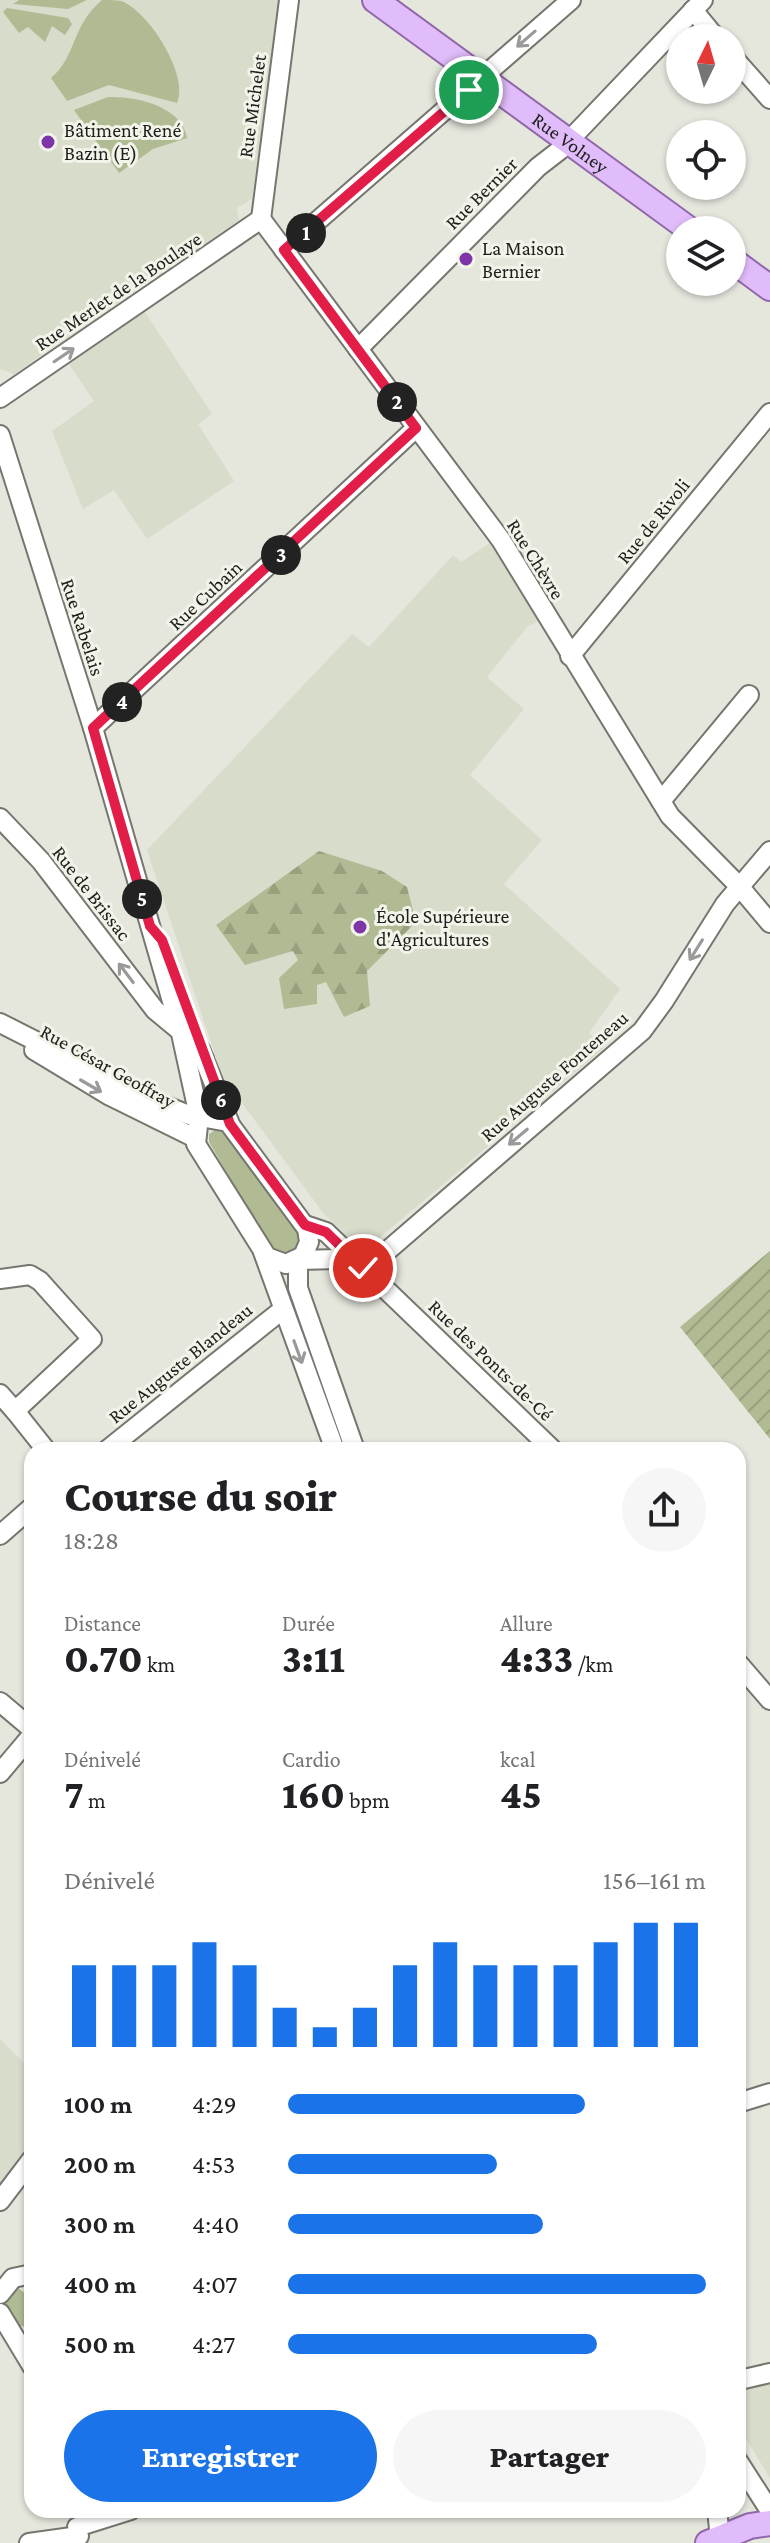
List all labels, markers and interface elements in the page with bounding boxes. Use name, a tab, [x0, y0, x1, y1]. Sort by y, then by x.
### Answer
north arrow	[666, 24, 746, 104]
map controls	[666, 24, 746, 296]
one-way arrow	[516, 30, 537, 48]
street label: Rue Michelet	[234, 52, 270, 159]
pin	[435, 56, 503, 124]
icon: arrive	[447, 68, 491, 112]
street label: Rue Volney	[528, 108, 613, 179]
place label: Bâtiment René Bazin (E)	[64, 119, 181, 165]
button: locate	[666, 120, 746, 200]
marker: Bâtiment René Bazin (E)	[39, 133, 57, 151]
street label: Rue Bernier	[440, 152, 522, 234]
pin: 1	[286, 213, 326, 253]
button: layers	[666, 216, 746, 296]
text: 1	[302, 220, 310, 245]
street label: Rue Merlet de la Boulaye	[31, 227, 206, 356]
place label: La Maison Bernier	[482, 237, 565, 282]
marker: La Maison Bernier	[457, 250, 475, 268]
one-way arrow	[53, 346, 75, 363]
pin: 2	[377, 382, 417, 422]
text: 2	[391, 389, 403, 414]
street label: Rue de Rivoli	[612, 474, 694, 568]
street label: Rue Chèvre	[503, 515, 569, 603]
pin: 3	[261, 535, 301, 575]
text: 3	[276, 542, 286, 567]
street label: Rue Cubain	[164, 555, 246, 634]
street label: Rue Rabelais	[57, 576, 109, 678]
pin: 4	[102, 682, 142, 722]
text: 4	[116, 689, 128, 714]
street label: Rue de Brissac	[48, 841, 136, 945]
pin: 5	[122, 879, 162, 919]
text: 5	[137, 886, 147, 911]
place label: École Supérieure d'Agricultures	[376, 905, 509, 951]
marker: École Supérieure d'Agricultures	[351, 918, 369, 936]
one-way arrow	[687, 938, 703, 961]
one-way arrow	[118, 963, 135, 984]
street label: Rue Auguste Fonteneau	[476, 1006, 633, 1147]
street label: Rue César Geoffray	[36, 1020, 180, 1113]
one-way arrow	[79, 1078, 102, 1094]
pin: 6	[201, 1080, 241, 1120]
text: 6	[215, 1087, 227, 1112]
one-way arrow	[509, 1128, 529, 1146]
pin	[329, 1234, 397, 1302]
icon: check	[341, 1246, 385, 1290]
street label: Rue des Ponts-de-Cé	[424, 1295, 558, 1425]
street label: Rue Auguste Blandeau	[104, 1298, 257, 1428]
one-way arrow	[292, 1339, 307, 1364]
button: share	[622, 1468, 706, 1552]
text: Course du soir	[64, 1472, 337, 1520]
text: 18:28	[64, 1526, 119, 1555]
text: Distance	[64, 1611, 141, 1636]
text: Durée	[282, 1611, 335, 1636]
text: Allure	[500, 1611, 553, 1636]
text: 0.70	[64, 1636, 143, 1681]
text: 3:11	[282, 1636, 345, 1681]
text: 4:33	[500, 1636, 573, 1681]
text: km	[143, 1652, 175, 1677]
text: /km	[573, 1652, 613, 1677]
text: Dénivelé	[64, 1747, 141, 1772]
text: Cardio	[282, 1747, 341, 1772]
text: kcal	[500, 1747, 535, 1772]
text: 7	[64, 1772, 84, 1817]
text: 160	[282, 1772, 345, 1817]
text: 45	[500, 1772, 542, 1817]
text: m	[84, 1788, 106, 1813]
text: bpm	[345, 1788, 390, 1813]
text: Dénivelé	[64, 1866, 155, 1895]
text: 156–161 m	[603, 1866, 706, 1895]
text: 100 m	[64, 2090, 132, 2119]
text: 4:29	[192, 2090, 237, 2119]
text: 200 m	[64, 2150, 136, 2179]
text: 4:53	[192, 2150, 235, 2179]
text: 300 m	[64, 2210, 135, 2239]
text: 4:40	[192, 2210, 239, 2239]
text: 400 m	[64, 2270, 137, 2299]
text: 4:07	[192, 2270, 237, 2299]
text: 500 m	[64, 2330, 135, 2359]
text: 4:27	[192, 2330, 235, 2359]
button: Enregistrer	[64, 2410, 377, 2502]
button: Partager	[393, 2410, 706, 2502]

